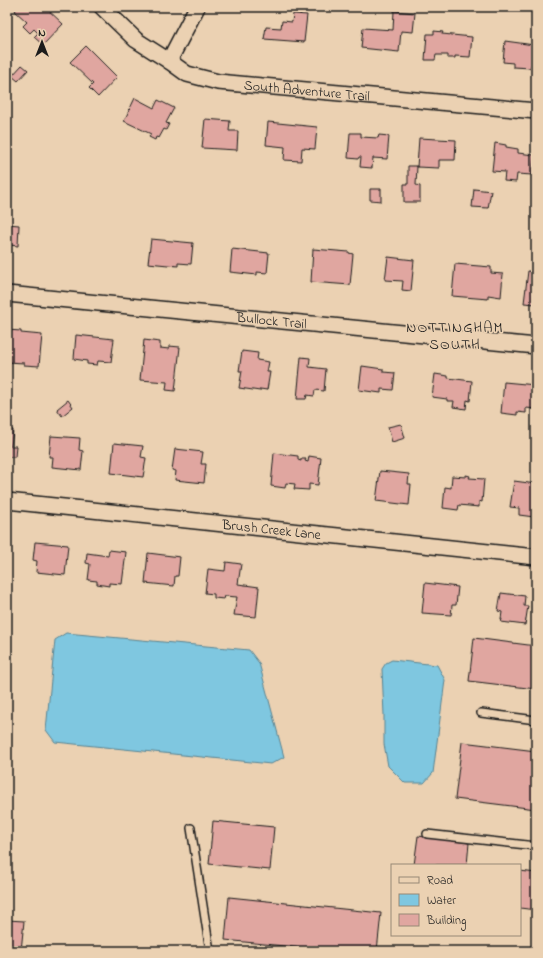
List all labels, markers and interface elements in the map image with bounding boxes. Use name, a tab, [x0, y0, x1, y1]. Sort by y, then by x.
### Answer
north arrow	[22, 22, 62, 62]
text: N	[38, 25, 46, 41]
street label: South Adventure Trail	[243, 75, 371, 108]
street label: Bullock Trail	[235, 308, 307, 335]
district label: NOTTINGHAM SOUTH	[406, 317, 504, 356]
street label: Brush Creek Lane	[220, 515, 323, 546]
legend	[391, 864, 521, 936]
text: Road	[427, 872, 453, 890]
text: Water	[427, 892, 456, 910]
text: Building	[426, 912, 466, 931]

